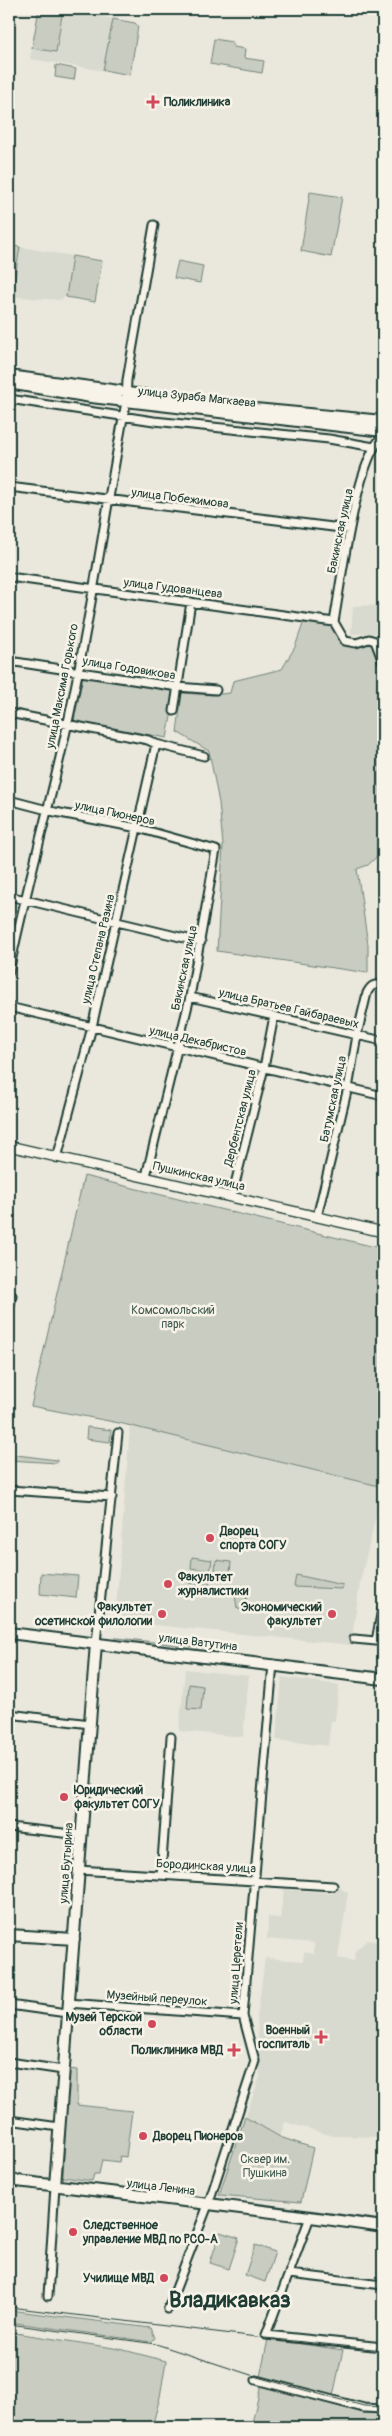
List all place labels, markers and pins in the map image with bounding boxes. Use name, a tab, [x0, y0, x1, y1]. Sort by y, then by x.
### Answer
marker: Поликлиника	[146, 95, 160, 109]
place label: Поликлиника	[164, 95, 231, 110]
place label: Дворец спорта СОГУ	[219, 1524, 287, 1553]
marker: Дворец спорта СОГУ	[204, 1532, 216, 1544]
place label: Факультет журналистики	[177, 1570, 249, 1599]
marker: Факультет журналистики	[162, 1578, 174, 1590]
place label: Факультет осетинской филологии	[34, 1600, 153, 1629]
place label: Экономический факультет	[241, 1600, 323, 1629]
marker: Факультет осетинской филологии	[156, 1608, 168, 1620]
marker: Экономический факультет	[326, 1608, 338, 1620]
place label: Юридический факультет СОГУ	[73, 1783, 161, 1812]
marker: Юридический факультет СОГУ	[58, 1791, 70, 1803]
place label: Музей Терской области	[65, 2010, 143, 2039]
marker: Музей Терской области	[146, 2018, 158, 2030]
place label: Военный госпиталь	[257, 2023, 310, 2052]
marker: Военный госпиталь	[314, 2030, 328, 2044]
place label: Поликлиника МВД	[132, 2043, 224, 2058]
marker: Поликлиника МВД	[227, 2043, 241, 2057]
place label: Дворец Пионеров	[152, 2129, 243, 2144]
marker: Дворец Пионеров	[137, 2130, 149, 2142]
place label: Следственное управление МВД по РСО-А	[82, 2218, 218, 2247]
marker: Следственное управление МВД по РСО-А	[67, 2226, 79, 2238]
place label: Училище МВД	[83, 2271, 155, 2286]
marker: Училище МВД	[158, 2272, 170, 2284]

